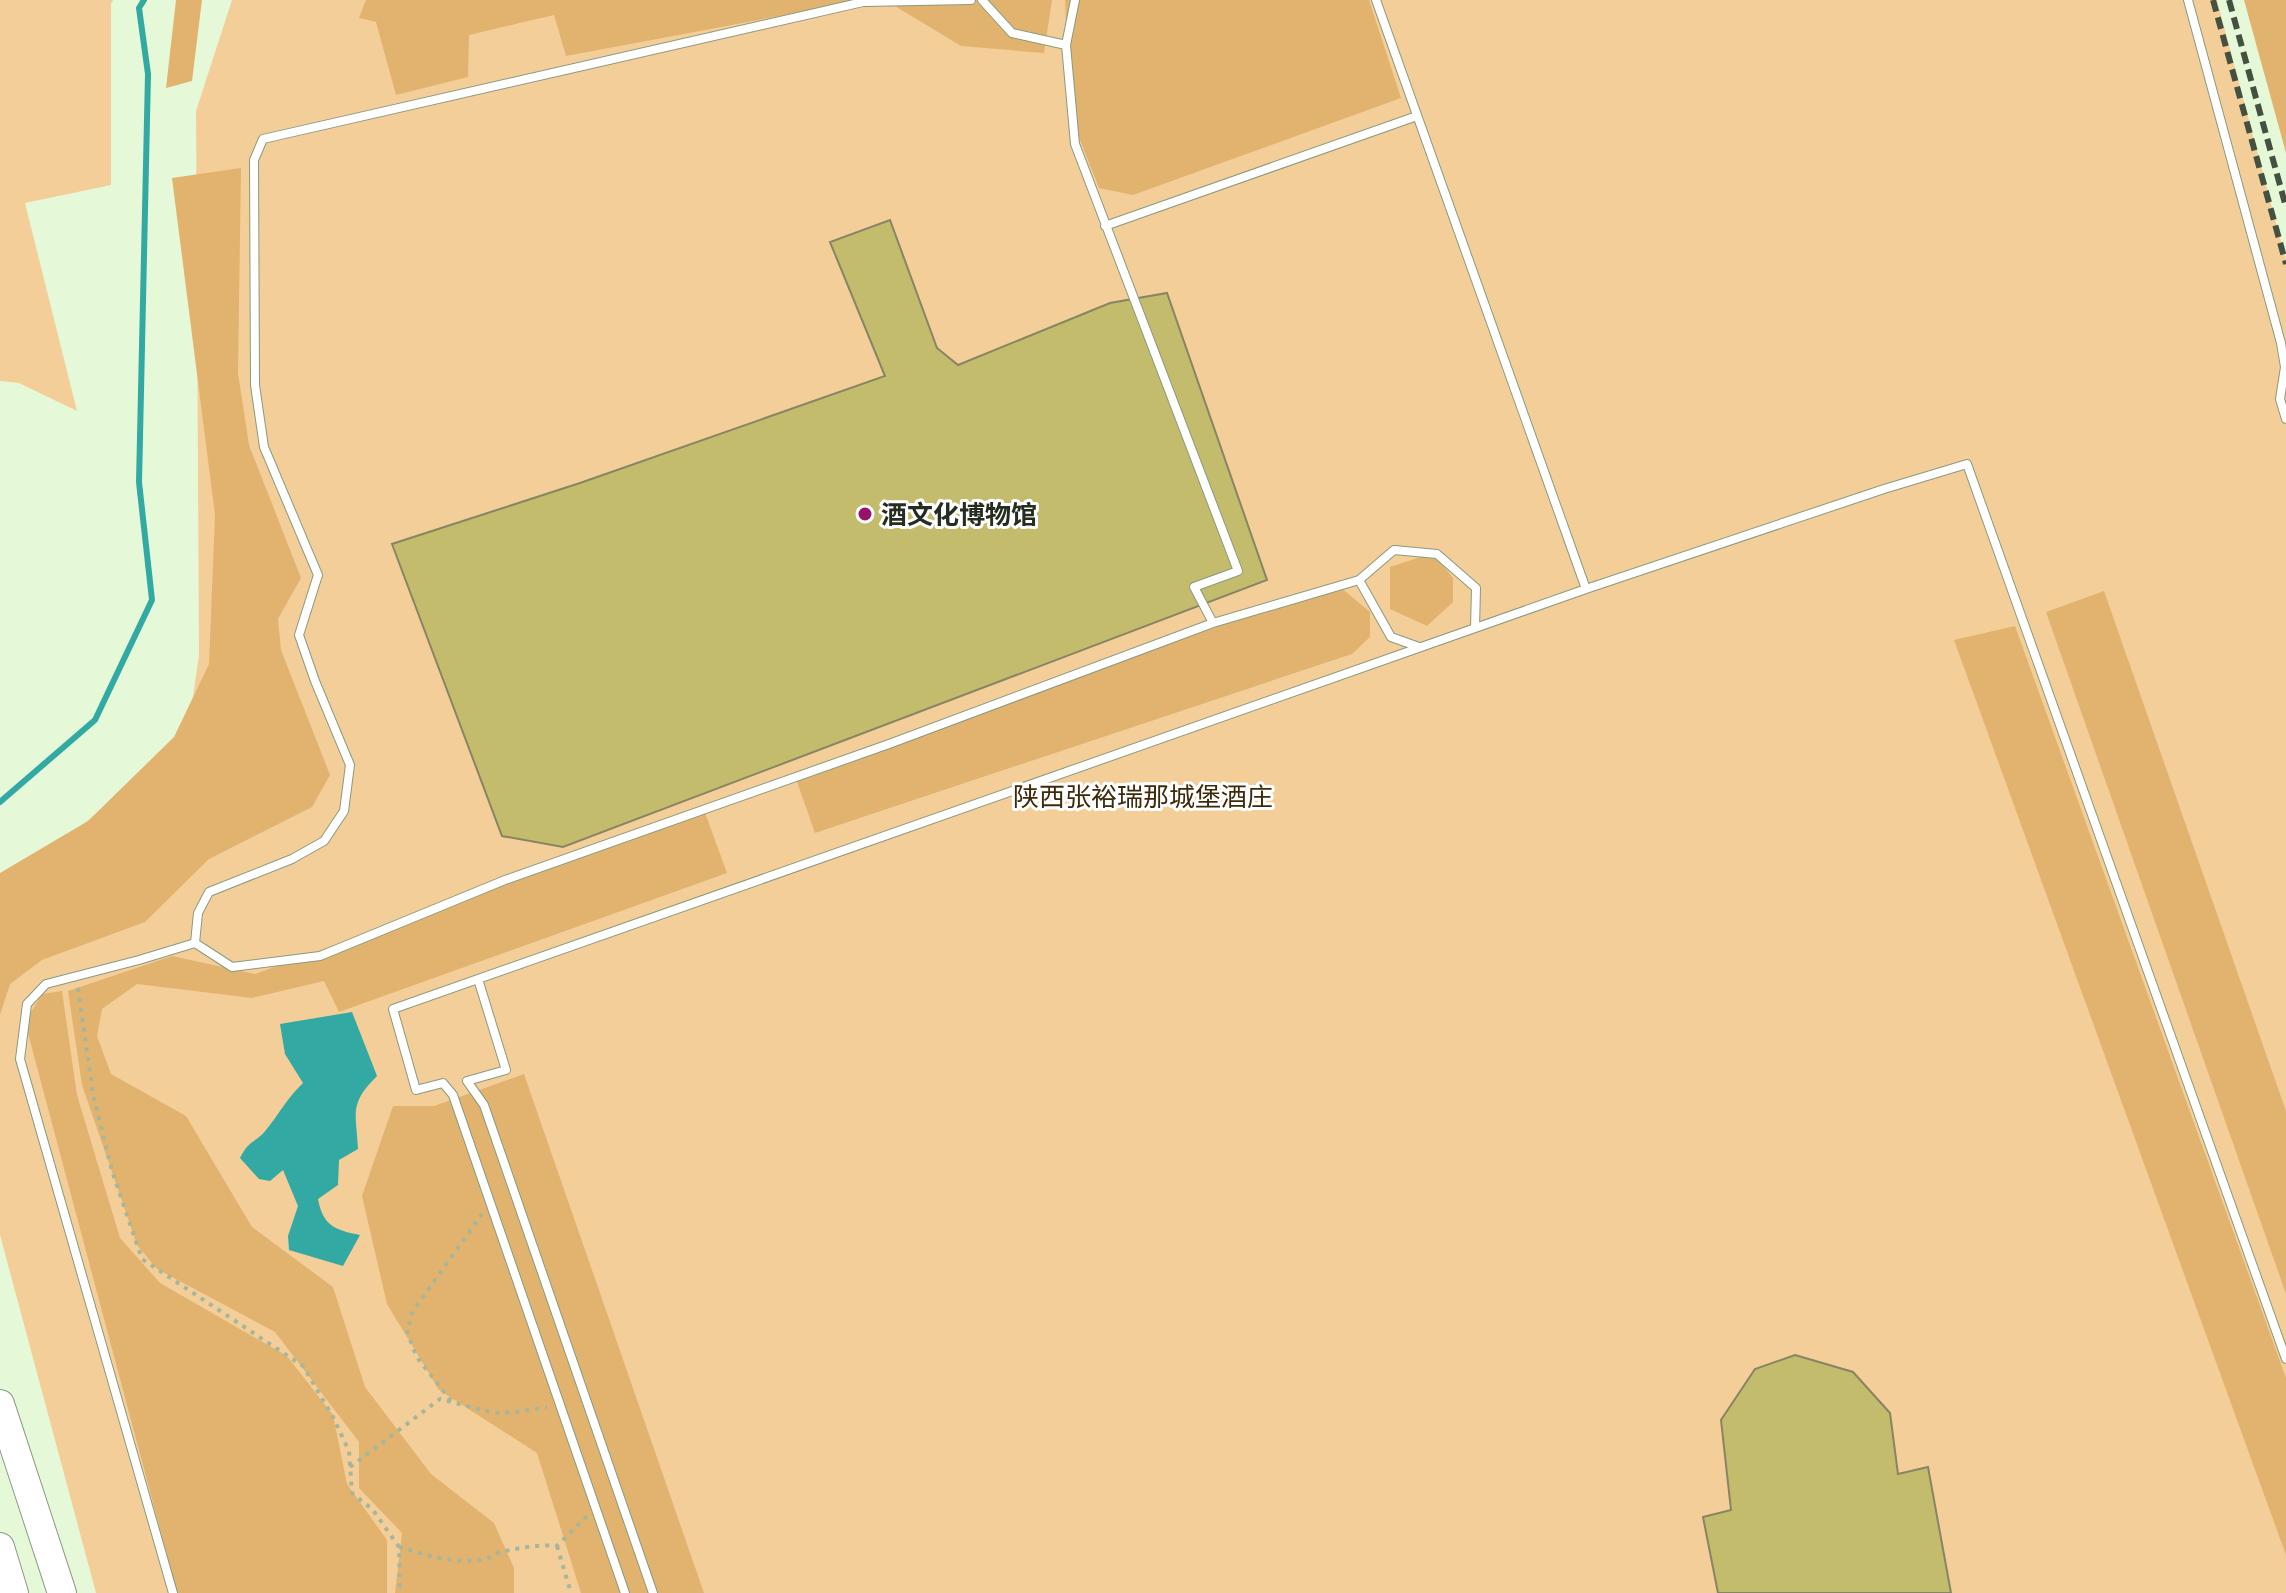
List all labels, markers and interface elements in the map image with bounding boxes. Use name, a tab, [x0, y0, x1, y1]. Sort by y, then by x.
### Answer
place label: 酒文化博物馆	[881, 497, 1037, 532]
marker: 酒文化博物馆	[856, 505, 874, 523]
park label: 陕西张裕瑞那城堡酒庄	[1013, 779, 1273, 814]

